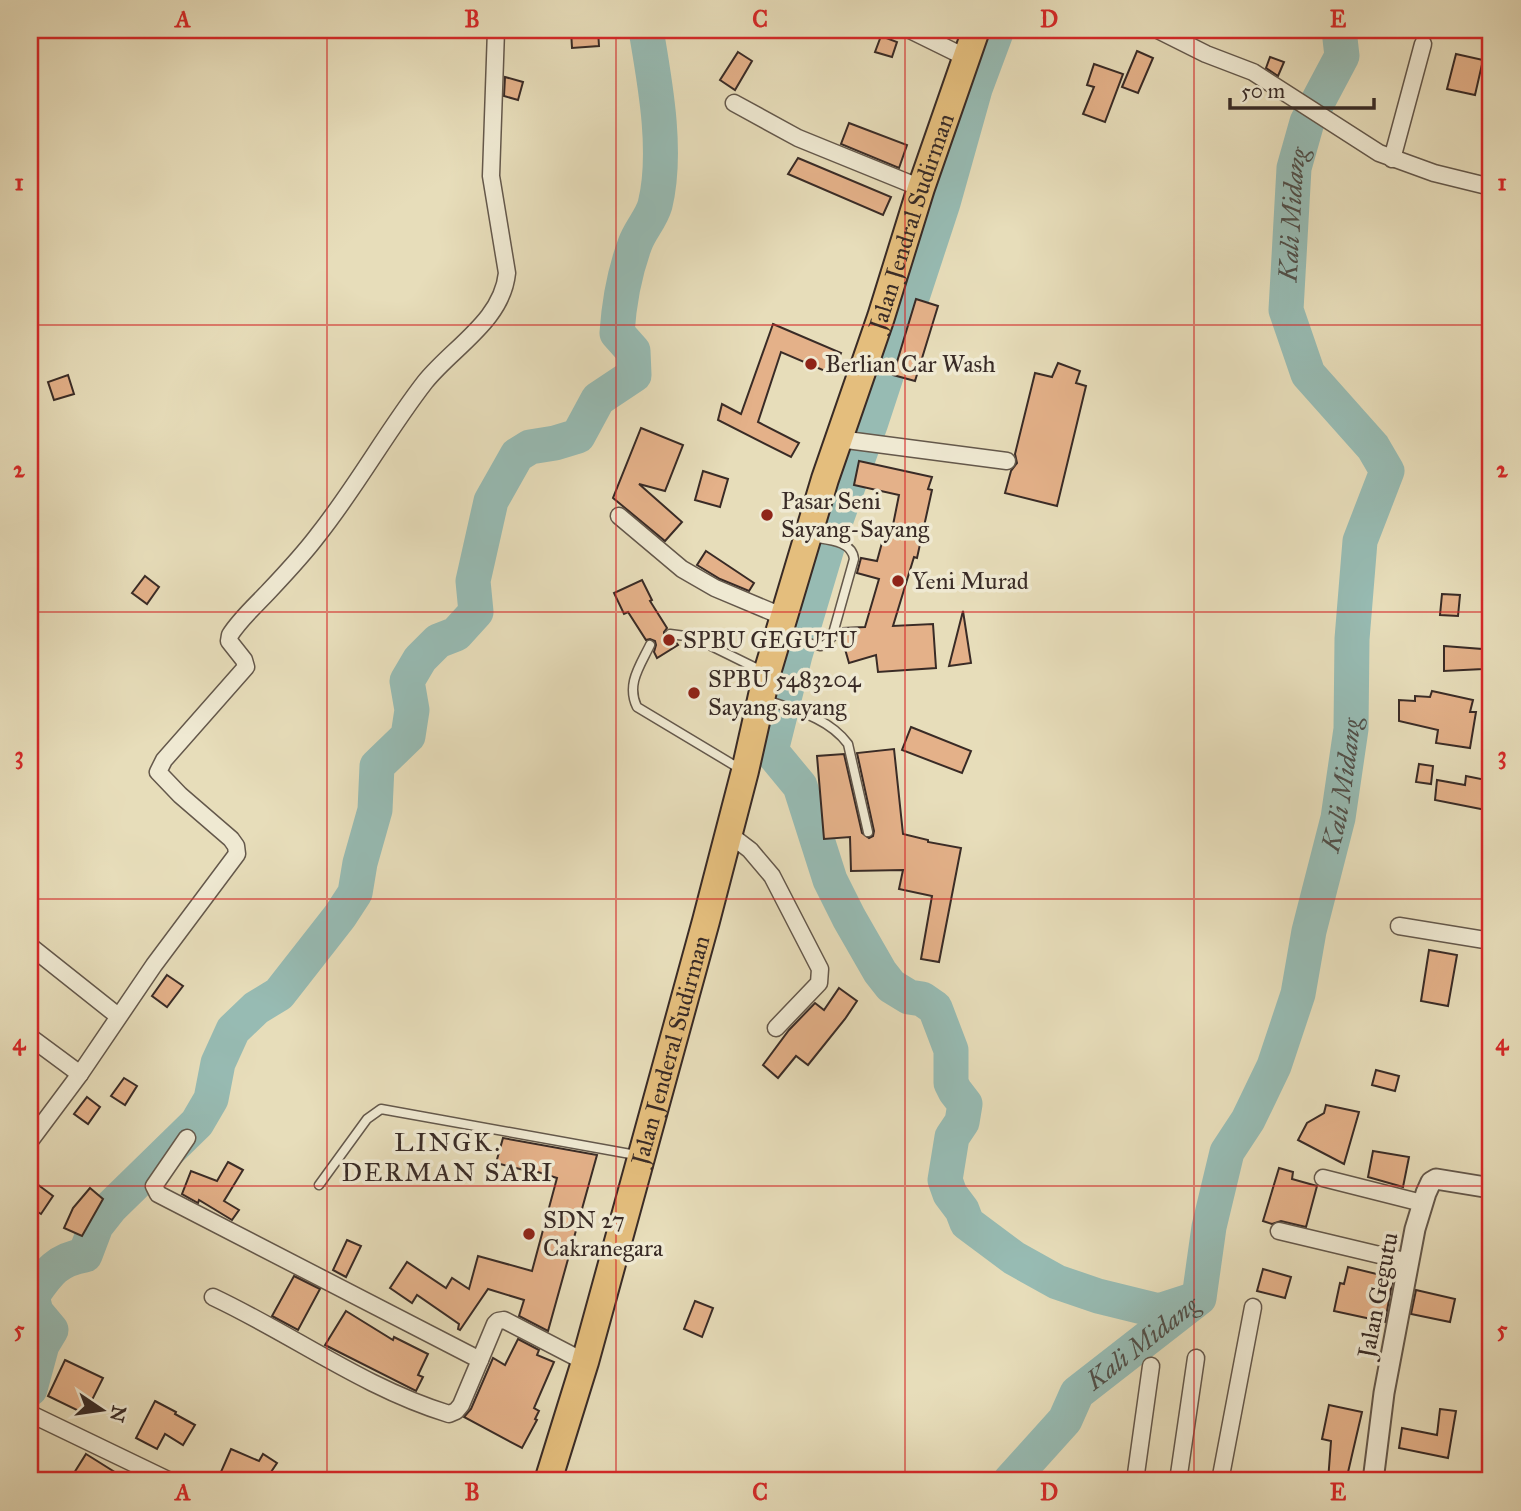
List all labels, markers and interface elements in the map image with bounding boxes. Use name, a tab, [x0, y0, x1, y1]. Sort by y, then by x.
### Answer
text: A	[173, 5, 191, 33]
text: B	[464, 5, 480, 33]
text: C	[752, 5, 768, 33]
text: D	[1040, 5, 1058, 33]
text: E	[1330, 5, 1347, 33]
scale bar	[1230, 66, 1374, 110]
text: 50 m	[1241, 78, 1286, 104]
street label: Jalan Jendral Sudirman	[861, 109, 961, 338]
water label: Kali Midang	[1272, 142, 1316, 284]
text: 1	[14, 168, 24, 196]
text: 1	[1497, 168, 1507, 196]
place label: Berlian Car Wash	[825, 349, 996, 379]
marker: Berlian Car Wash	[803, 356, 819, 372]
text: 2	[13, 455, 25, 483]
text: 2	[1496, 455, 1508, 483]
place label: Pasar Seni Sayang-Sayang	[781, 486, 930, 544]
marker: Pasar Seni Sayang-Sayang	[759, 507, 775, 523]
place label: Yeni Murad	[912, 566, 1029, 596]
marker: Yeni Murad	[890, 573, 906, 589]
place label: SPBU GEGUTU	[683, 625, 857, 655]
marker: SPBU GEGUTU	[661, 632, 677, 648]
place label: SPBU 5483204 Sayang sayang	[708, 664, 861, 722]
marker: SPBU 5483204 Sayang sayang	[686, 685, 702, 701]
water label: Kali Midang	[1314, 716, 1367, 857]
text: 3	[14, 741, 24, 770]
text: 3	[1497, 741, 1507, 770]
street label: Jalan Jenderal Sudirman	[624, 932, 716, 1171]
text: 4	[13, 1028, 27, 1056]
text: 4	[1496, 1028, 1510, 1056]
district label: LINGK. DERMAN SARI	[342, 1126, 554, 1188]
place label: SDN 27 Cakranegara	[543, 1205, 664, 1263]
marker: SDN 27 Cakranegara	[521, 1226, 537, 1242]
street label: Jalan Gegutu	[1351, 1230, 1405, 1363]
water label: Kali Midang	[1078, 1287, 1206, 1398]
text: 5	[14, 1315, 25, 1343]
text: 5	[1497, 1315, 1508, 1343]
north arrow	[66, 1374, 136, 1444]
text: N	[105, 1403, 131, 1424]
text: A	[173, 1478, 191, 1506]
text: B	[464, 1478, 480, 1506]
text: C	[752, 1478, 768, 1506]
text: D	[1040, 1478, 1058, 1506]
text: E	[1330, 1478, 1347, 1506]

